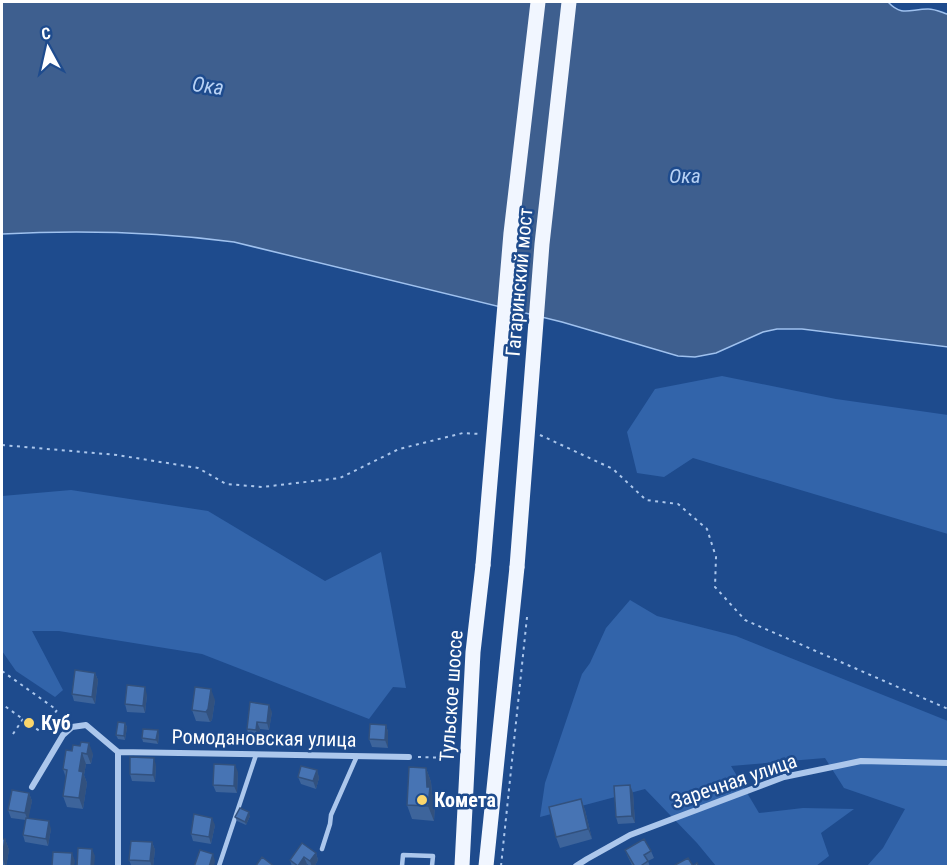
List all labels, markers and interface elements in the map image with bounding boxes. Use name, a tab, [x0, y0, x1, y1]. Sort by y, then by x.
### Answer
north arrow	[18, 18, 78, 78]
text: С	[40, 24, 52, 44]
water label: Ока	[191, 72, 225, 100]
water label: Ока	[669, 164, 701, 188]
street label: Гагаринский мост	[501, 207, 537, 357]
street label: Тульское шоссе	[434, 629, 468, 763]
place label: Куб	[41, 711, 71, 735]
marker: Куб	[22, 716, 36, 730]
street label: Ромодановская улица	[171, 724, 357, 752]
street label: Заречная улица	[668, 748, 800, 814]
place label: Комета	[434, 788, 496, 812]
marker: Комета	[415, 793, 429, 807]

